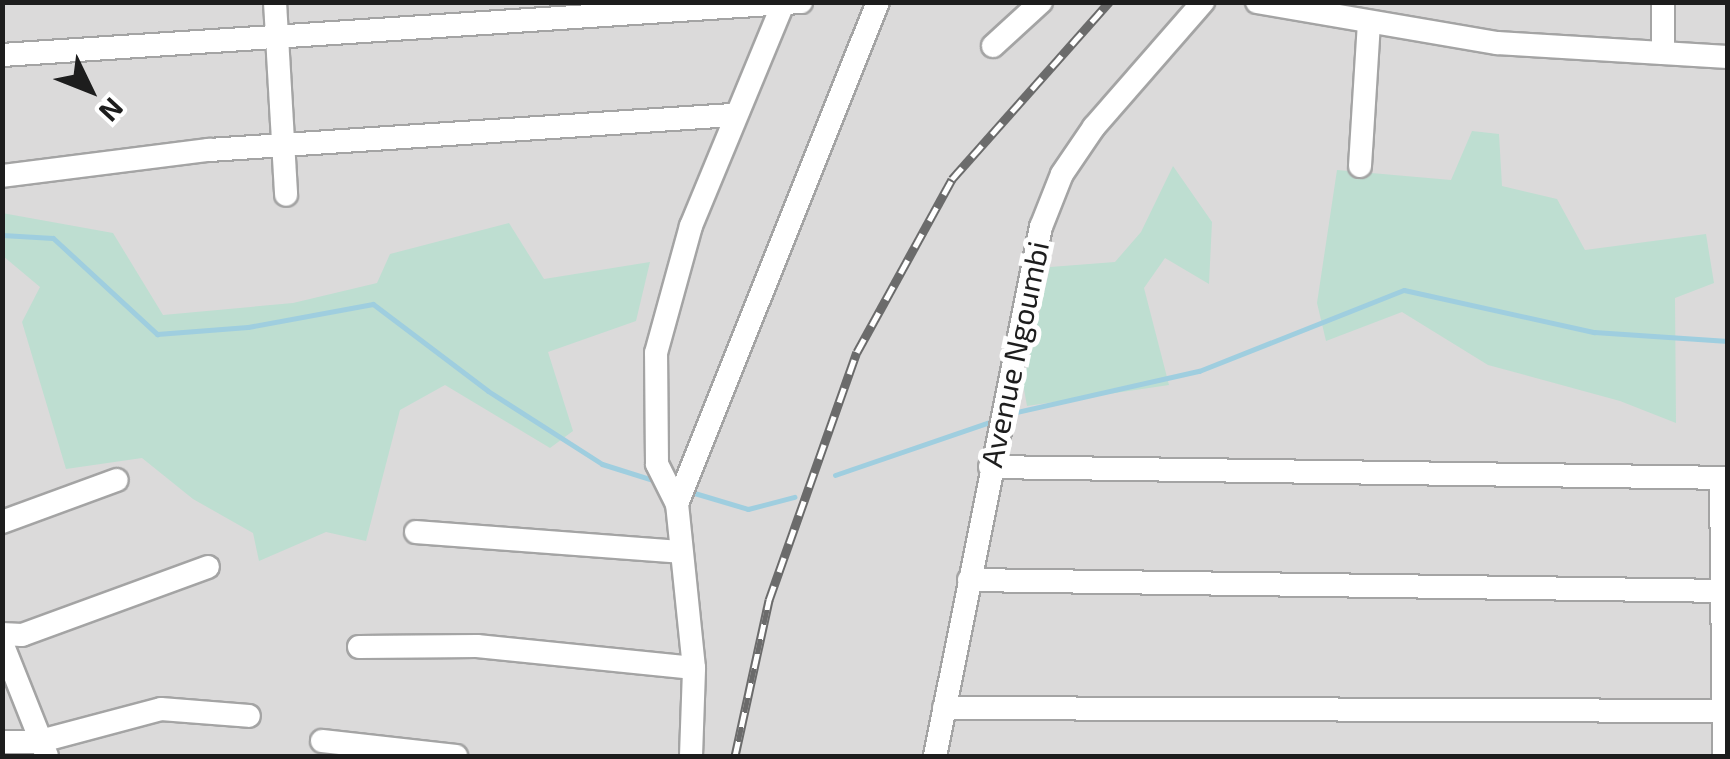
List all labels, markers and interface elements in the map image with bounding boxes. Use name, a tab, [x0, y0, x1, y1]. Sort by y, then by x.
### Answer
north arrow	[40, 40, 140, 140]
text: N	[93, 91, 131, 129]
street label: Avenue Ngoumbi	[972, 238, 1056, 470]

